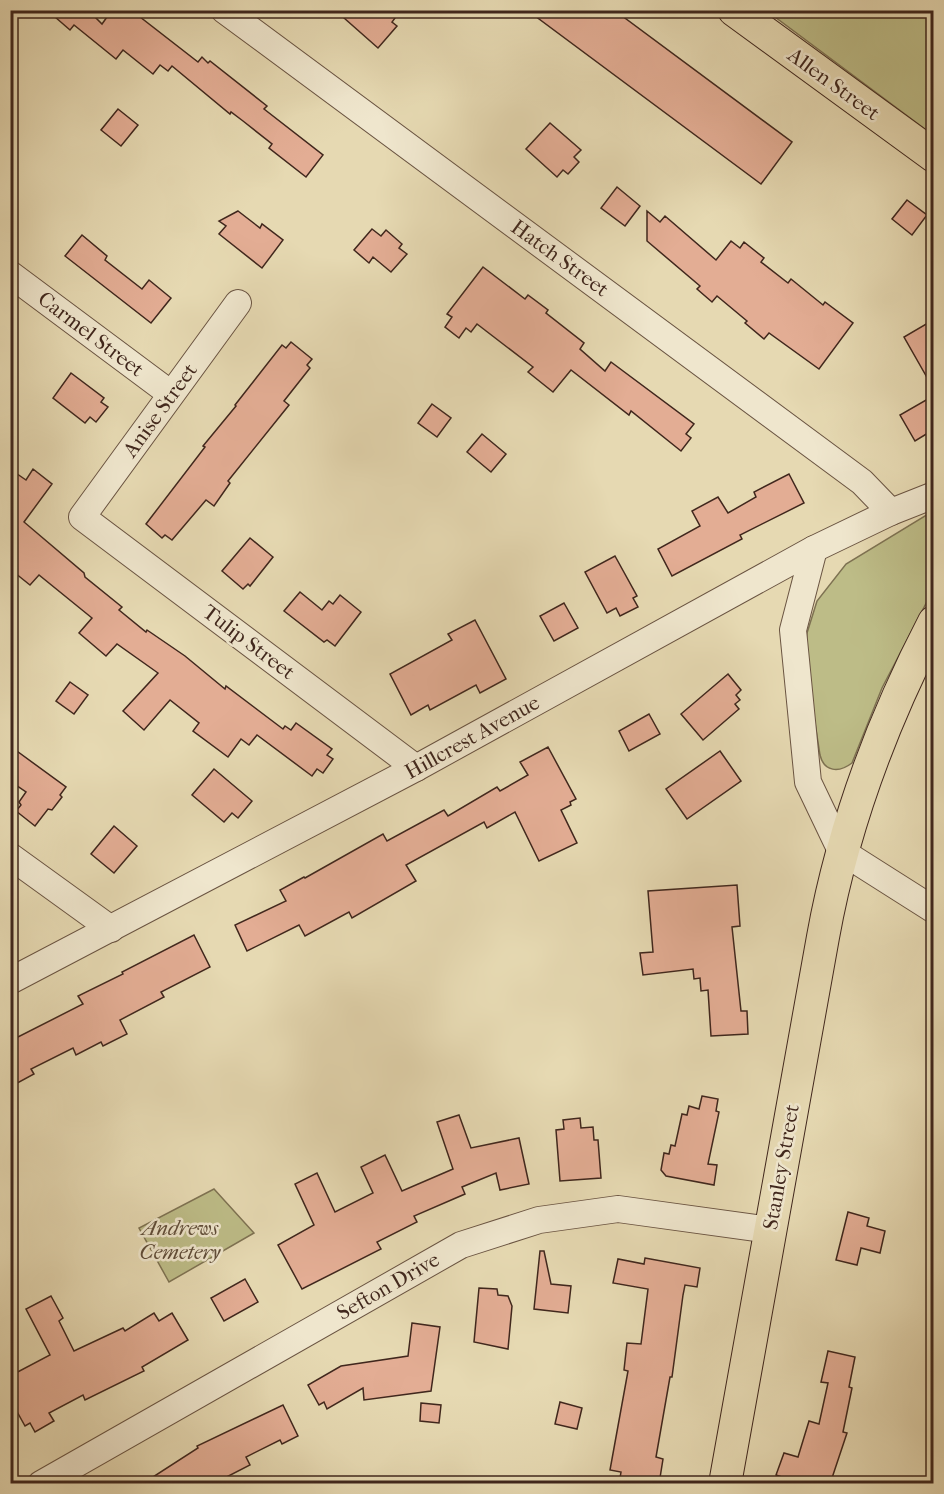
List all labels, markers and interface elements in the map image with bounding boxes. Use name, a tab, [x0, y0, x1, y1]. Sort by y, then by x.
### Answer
street label: Allen Street	[783, 42, 885, 126]
street label: Hatch Street	[507, 215, 614, 302]
street label: Carmel Street	[33, 286, 149, 382]
street label: Anise Street	[117, 358, 202, 462]
street label: Tulip Street	[198, 600, 300, 685]
street label: Hillcrest Avenue	[400, 690, 544, 784]
street label: Stanley Street	[758, 1102, 804, 1232]
park label: Andrews Cemetery	[139, 1216, 222, 1264]
street label: Sefton Drive	[333, 1247, 443, 1325]

